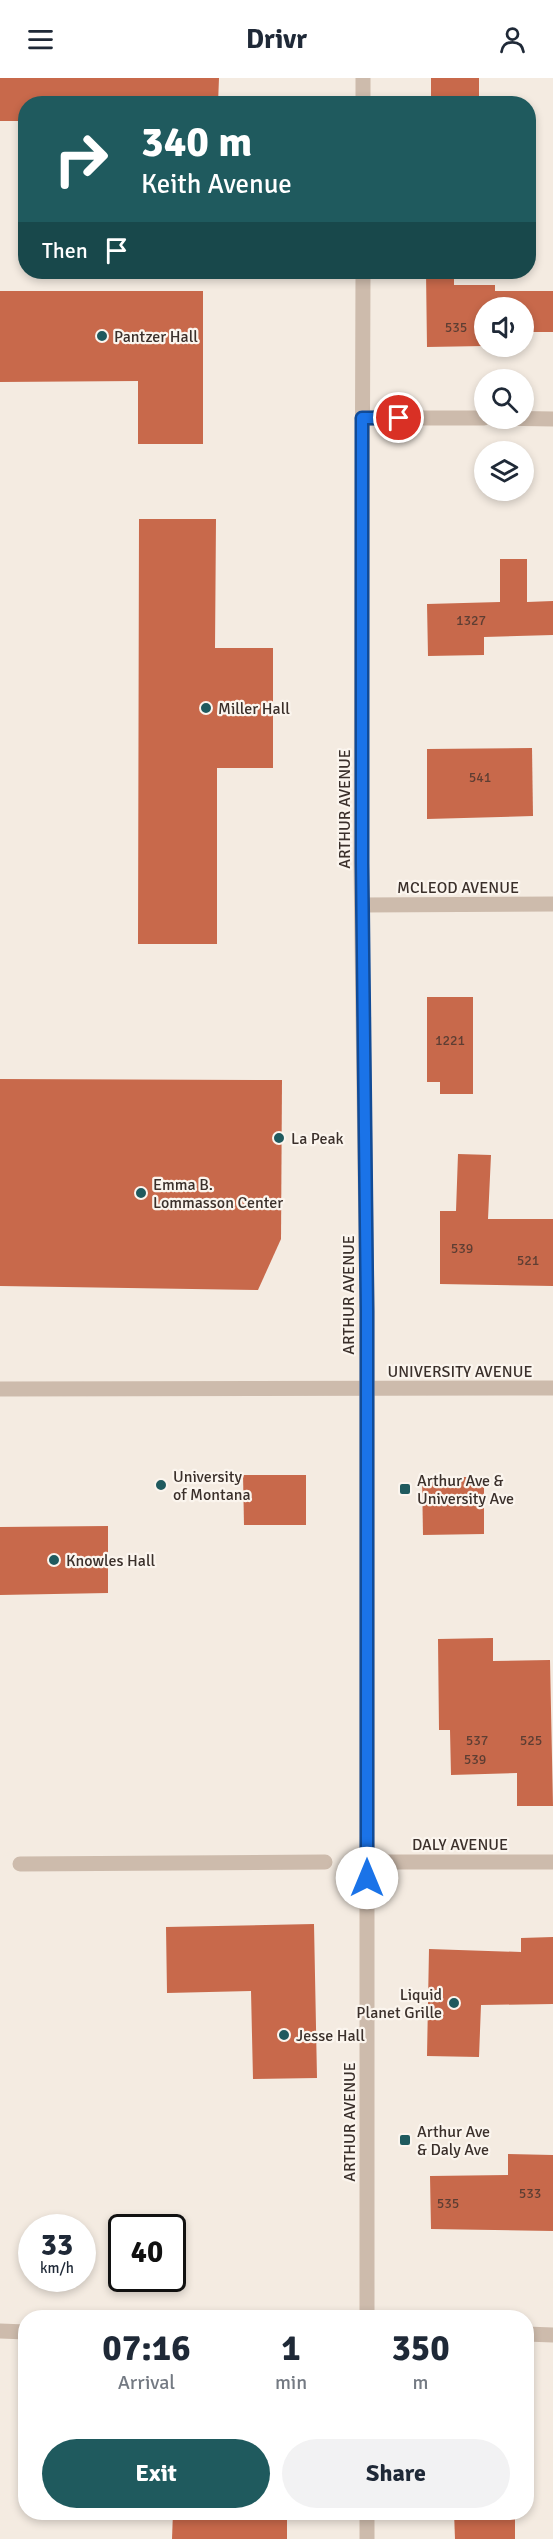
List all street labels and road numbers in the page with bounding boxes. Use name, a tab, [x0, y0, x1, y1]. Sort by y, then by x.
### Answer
street label: ARTHUR AVENUE	[335, 749, 355, 869]
street label: MCLEOD AVENUE	[397, 878, 519, 898]
street label: ARTHUR AVENUE	[339, 1235, 359, 1355]
street label: UNIVERSITY AVENUE	[387, 1362, 533, 1382]
street label: DALY AVENUE	[412, 1835, 508, 1855]
street label: ARTHUR AVENUE	[340, 2062, 360, 2182]

